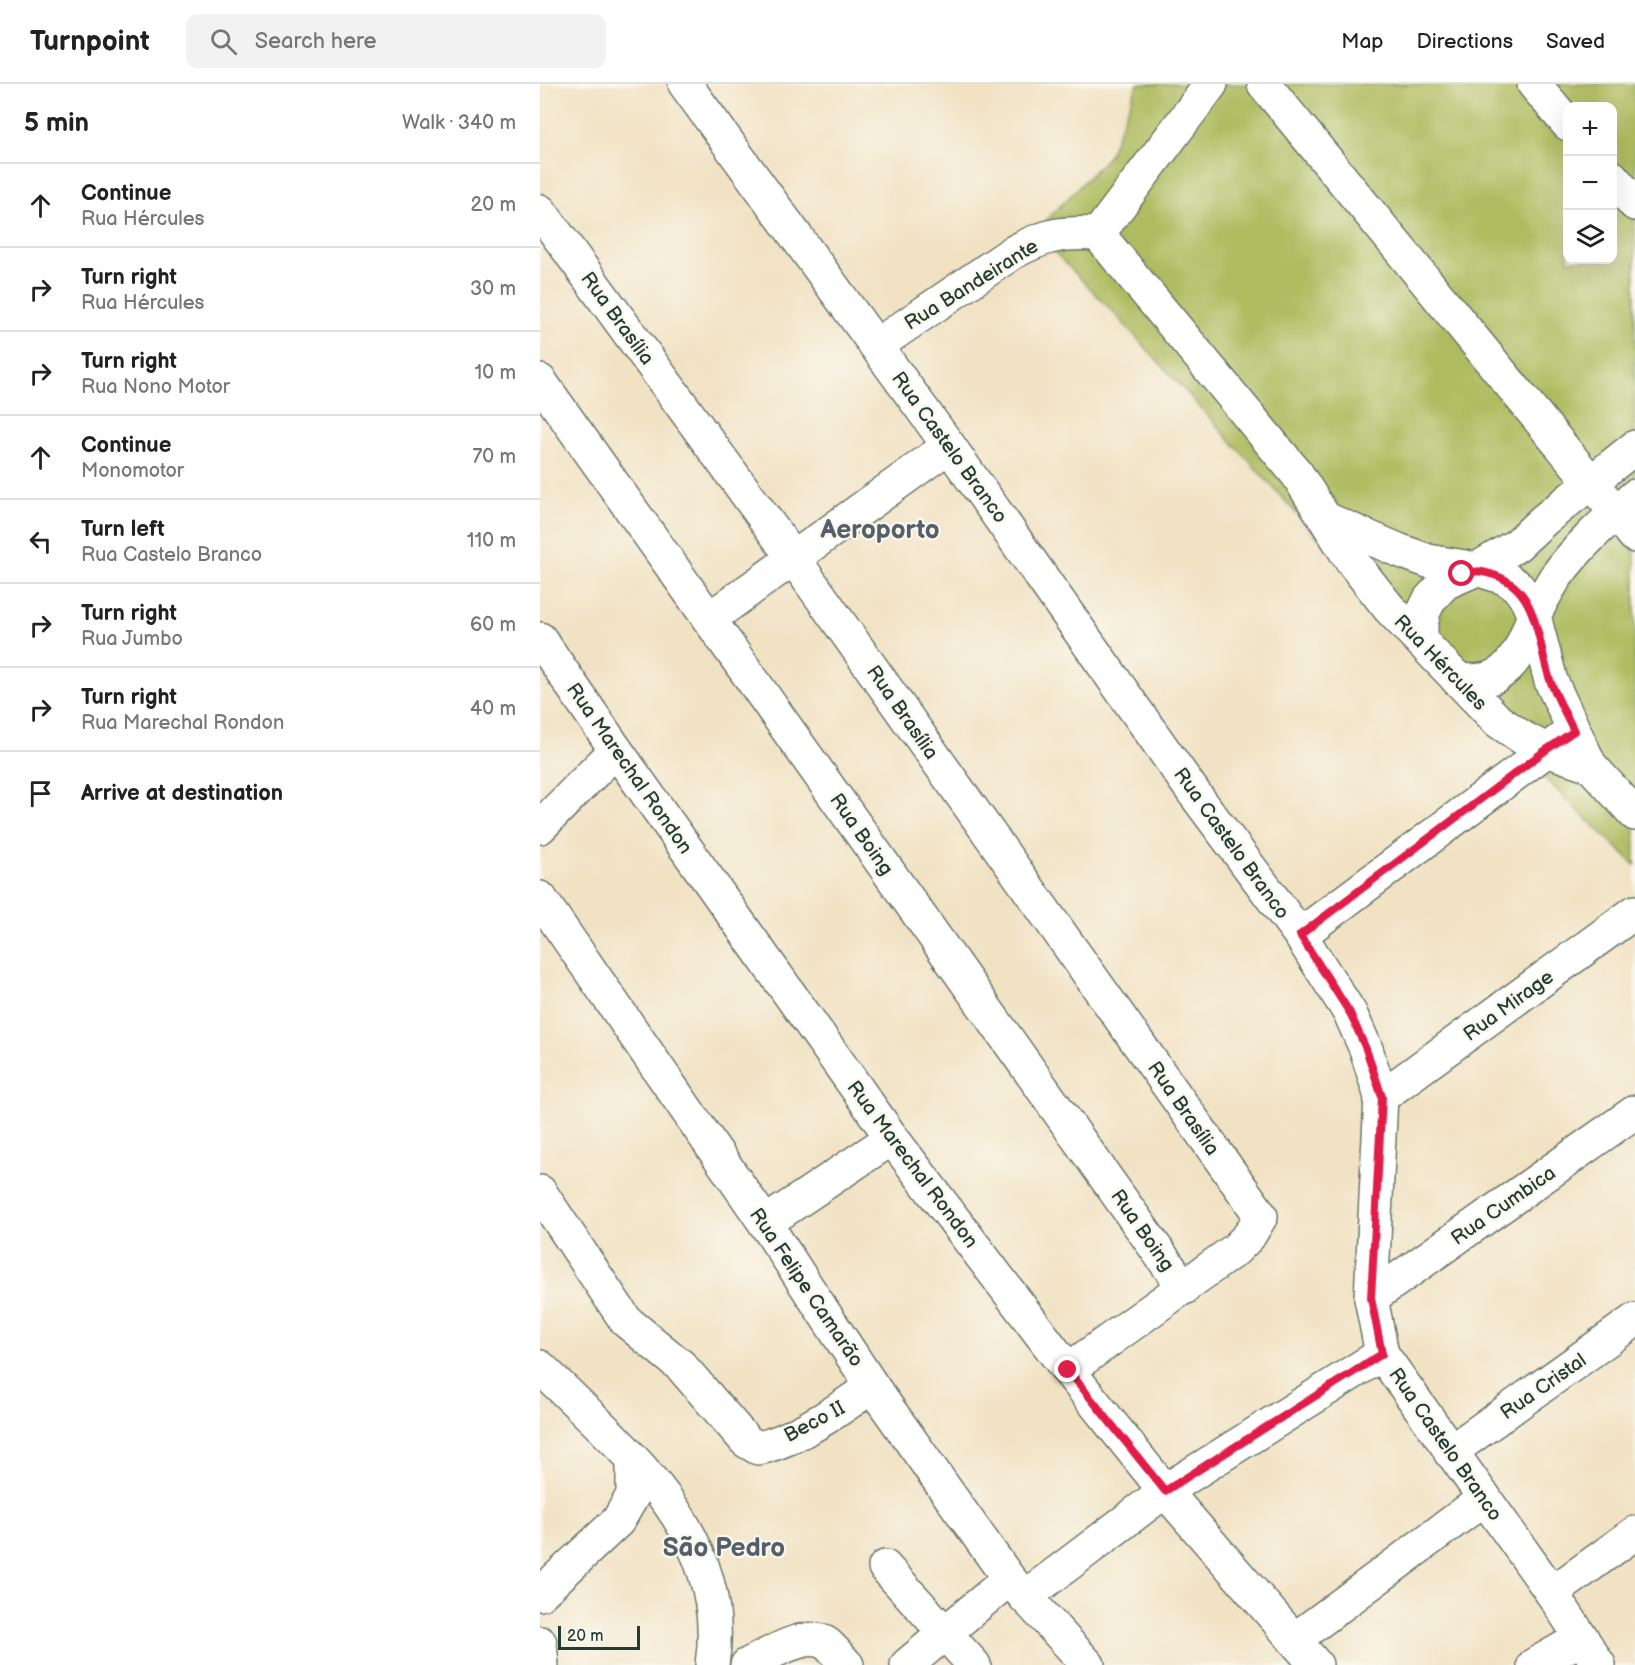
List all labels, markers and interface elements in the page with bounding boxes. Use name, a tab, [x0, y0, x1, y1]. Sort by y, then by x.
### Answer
search box	[186, 14, 606, 68]
text: Turnpoint	[30, 25, 150, 58]
icon: search	[207, 25, 240, 58]
text: Search here	[255, 28, 377, 55]
text: Map	[1341, 29, 1384, 54]
text: Directions	[1417, 29, 1513, 54]
text: Saved	[1546, 29, 1605, 54]
map controls	[1563, 102, 1617, 264]
button: +	[1563, 102, 1617, 156]
text: 5 min	[24, 108, 89, 139]
text: Walk · 340 m	[402, 111, 516, 135]
button: −	[1563, 156, 1617, 210]
text: Continue	[81, 180, 171, 207]
icon: ahead	[24, 189, 57, 222]
text: 20 m	[471, 193, 516, 217]
text: Rua Hércules	[81, 207, 204, 231]
button: layers	[1563, 210, 1617, 264]
street label: Rua Bandeirante	[900, 234, 1043, 336]
text: Turn right	[81, 264, 177, 291]
street label: Rua Brasília	[575, 267, 659, 370]
icon: right	[24, 273, 57, 306]
text: 30 m	[470, 277, 516, 301]
text: Rua Hércules	[81, 291, 204, 315]
text: Turn right	[81, 348, 177, 375]
icon: right	[24, 357, 57, 390]
text: 10 m	[475, 361, 516, 385]
street label: Rua Castelo Branco	[886, 367, 1012, 528]
text: Rua Nono Motor	[81, 375, 230, 399]
text: Continue	[81, 432, 171, 459]
icon: ahead	[24, 441, 57, 474]
text: 70 m	[472, 445, 516, 469]
text: Monomotor	[81, 459, 184, 483]
district label: Aeroporto	[819, 515, 940, 546]
text: Turn left	[81, 516, 165, 543]
icon: left	[24, 525, 57, 558]
text: 110 m	[467, 529, 516, 553]
text: Rua Castelo Branco	[81, 543, 262, 567]
route start	[1448, 560, 1474, 586]
text: Turn right	[81, 600, 177, 627]
icon: right	[24, 609, 57, 642]
street label: Rua Hércules	[1389, 610, 1492, 715]
text: 60 m	[470, 613, 516, 637]
text: Rua Jumbo	[81, 627, 183, 651]
street label: Rua Brasília	[861, 661, 943, 764]
street label: Rua Marechal Rondon	[561, 678, 697, 859]
text: Turn right	[81, 684, 177, 711]
icon: right	[24, 693, 57, 726]
text: 40 m	[470, 697, 516, 721]
text: Rua Marechal Rondon	[81, 711, 284, 735]
street label: Rua Castelo Branco	[1168, 763, 1294, 924]
icon: arrive	[24, 777, 57, 810]
text: Arrive at destination	[81, 780, 283, 807]
street label: Rua Boing	[824, 789, 898, 880]
street label: Rua Mirage	[1459, 965, 1558, 1047]
street label: Rua Brasília	[1142, 1057, 1224, 1160]
street label: Rua Marechal Rondon	[841, 1076, 983, 1253]
street label: Rua Cumbica	[1447, 1161, 1560, 1251]
street label: Rua Boing	[1105, 1185, 1179, 1276]
street label: Rua Felipe Camarão	[744, 1204, 868, 1371]
street label: Rua Cristal	[1496, 1348, 1591, 1425]
route end	[1054, 1356, 1080, 1382]
street label: Rua Castelo Branco	[1383, 1364, 1507, 1526]
street label: Beco II	[780, 1396, 849, 1448]
district label: São Pedro	[663, 1533, 785, 1564]
scale bar	[558, 1623, 640, 1650]
text: 20 m	[567, 1627, 603, 1646]

